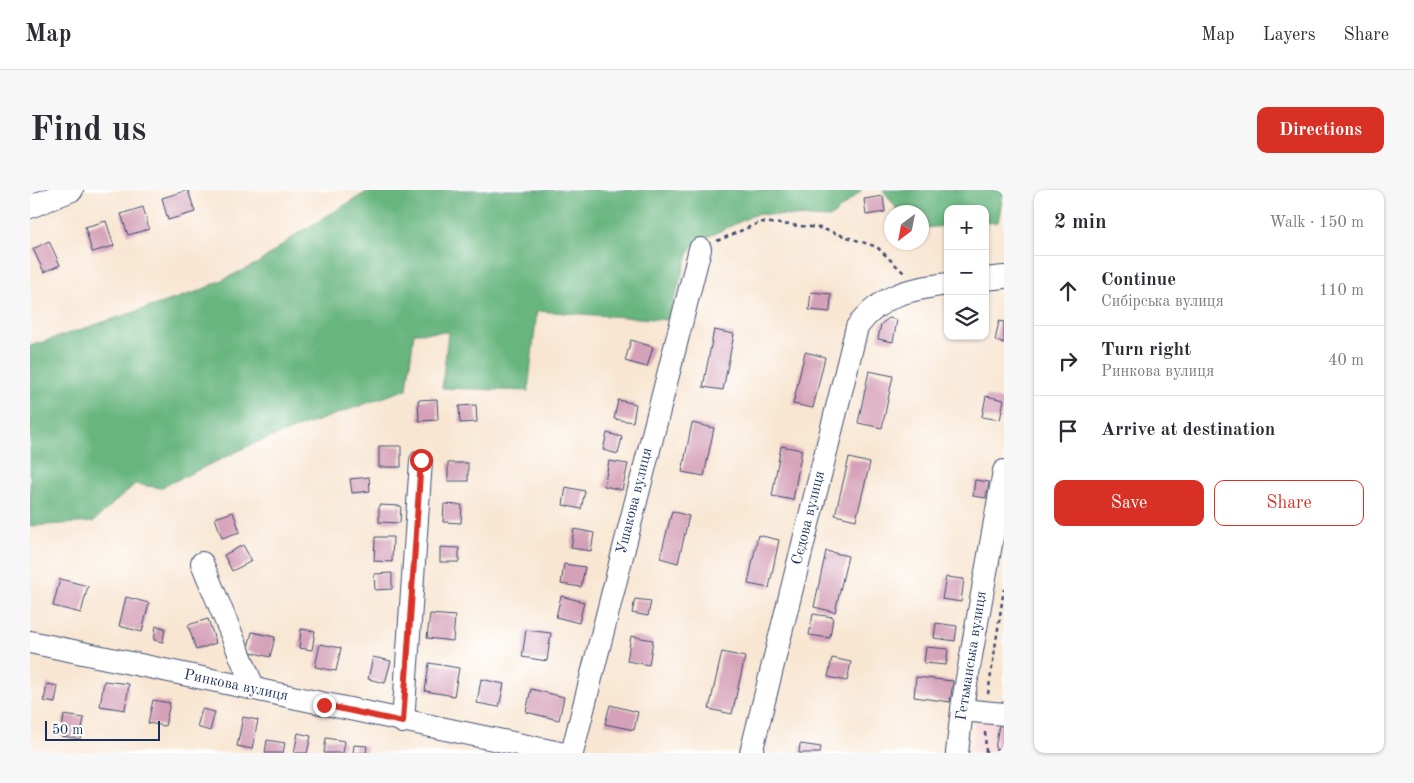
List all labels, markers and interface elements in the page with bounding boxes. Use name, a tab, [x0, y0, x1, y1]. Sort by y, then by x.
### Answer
text: Map	[25, 23, 72, 47]
text: Map	[1201, 26, 1235, 44]
text: Layers	[1263, 26, 1315, 44]
text: Share	[1343, 26, 1389, 44]
button: Directions	[1257, 107, 1384, 153]
text: Find us	[30, 113, 146, 148]
north arrow	[884, 205, 929, 250]
map controls	[944, 205, 989, 340]
button: +	[944, 205, 989, 250]
text: 2 min	[1054, 212, 1107, 233]
text: Walk · 150 m	[1269, 215, 1364, 231]
button: −	[944, 250, 989, 295]
text: Continue	[1101, 271, 1176, 290]
icon: ahead	[1054, 277, 1082, 305]
text: 110 m	[1319, 283, 1364, 299]
text: Сибірська вулиця	[1101, 294, 1224, 310]
button: layers	[944, 295, 989, 340]
text: Turn right	[1101, 341, 1191, 360]
icon: right	[1054, 347, 1082, 375]
text: 40 m	[1328, 353, 1364, 369]
text: Ринкова вулиця	[1101, 364, 1214, 380]
icon: arrive	[1054, 417, 1082, 445]
text: Arrive at destination	[1101, 421, 1275, 440]
street label: Ушакова вулиця	[615, 446, 655, 556]
route start	[410, 449, 433, 472]
street label: Сєдова вулиця	[790, 469, 828, 567]
button: Save	[1054, 480, 1204, 526]
button: Share	[1214, 480, 1364, 526]
street label: Гетьманська вулиця	[954, 590, 990, 722]
street label: Ринкова вулиця	[182, 668, 290, 704]
route end	[313, 694, 336, 717]
scale bar	[45, 718, 160, 741]
text: 50 m	[52, 723, 83, 737]

